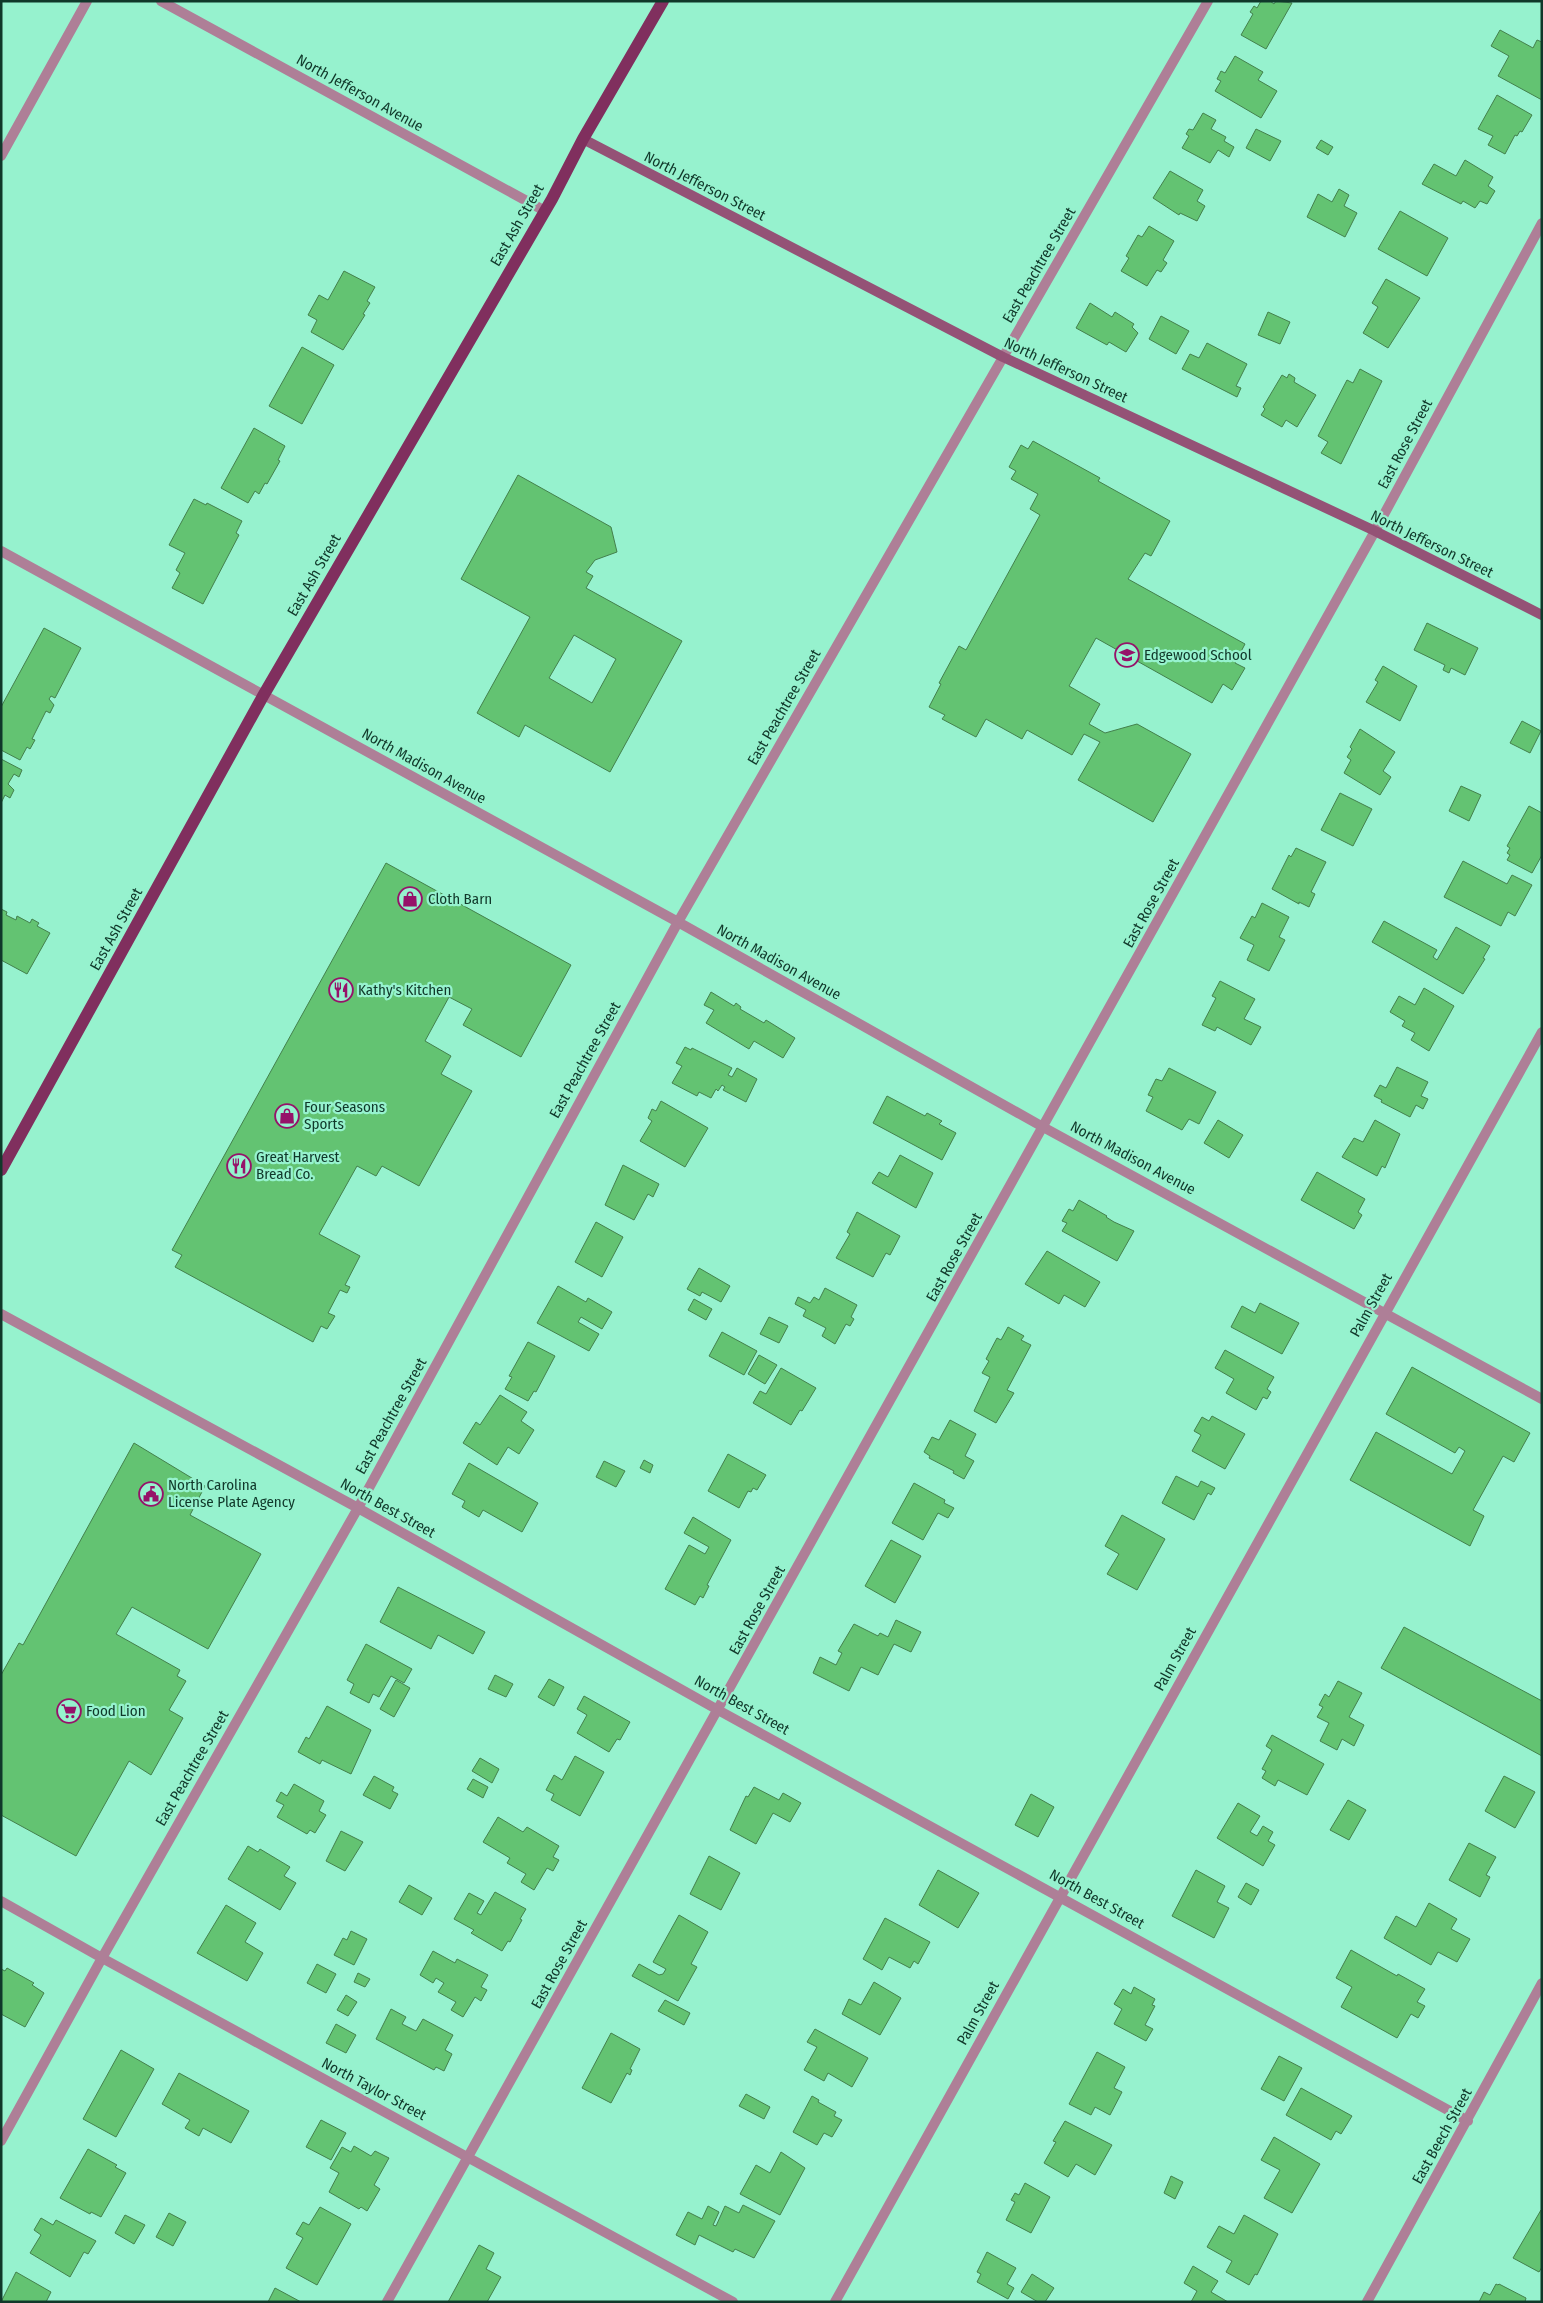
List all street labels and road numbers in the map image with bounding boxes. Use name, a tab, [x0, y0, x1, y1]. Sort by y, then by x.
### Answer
street label: North Jefferson Avenue	[293, 51, 427, 135]
street label: North Jefferson Street	[641, 148, 769, 225]
street label: East Ash Street	[486, 181, 548, 269]
street label: East Peachtree Street	[999, 204, 1079, 326]
street label: North Jefferson Street	[1001, 333, 1131, 407]
street label: East Rose Street	[1374, 396, 1436, 492]
street label: North Jefferson Street	[1368, 507, 1496, 582]
street label: East Ash Street	[283, 531, 345, 619]
street label: East Peachtree Street	[744, 646, 824, 768]
street label: North Madison Avenue	[359, 724, 489, 808]
street label: East Rose Street	[1119, 855, 1183, 951]
street label: East Ash Street	[86, 885, 146, 973]
street label: North Madison Avenue	[714, 920, 844, 1004]
street label: East Peachtree Street	[546, 999, 624, 1121]
street label: North Madison Avenue	[1067, 1117, 1199, 1199]
street label: East Rose Street	[922, 1209, 986, 1305]
street label: Palm Street	[1346, 1270, 1396, 1340]
street label: East Peachtree Street	[352, 1355, 430, 1477]
street label: North Best Street	[337, 1474, 439, 1542]
street label: East Rose Street	[725, 1562, 789, 1658]
street label: Palm Street	[1150, 1624, 1200, 1694]
street label: North Best Street	[691, 1671, 793, 1739]
street label: East Peachtree Street	[152, 1707, 232, 1829]
street label: North Best Street	[1046, 1865, 1148, 1933]
street label: East Rose Street	[527, 1916, 591, 2012]
street label: Palm Street	[953, 1978, 1003, 2048]
street label: North Taylor Street	[319, 2054, 430, 2124]
street label: East Beech Street	[1408, 2085, 1476, 2187]

